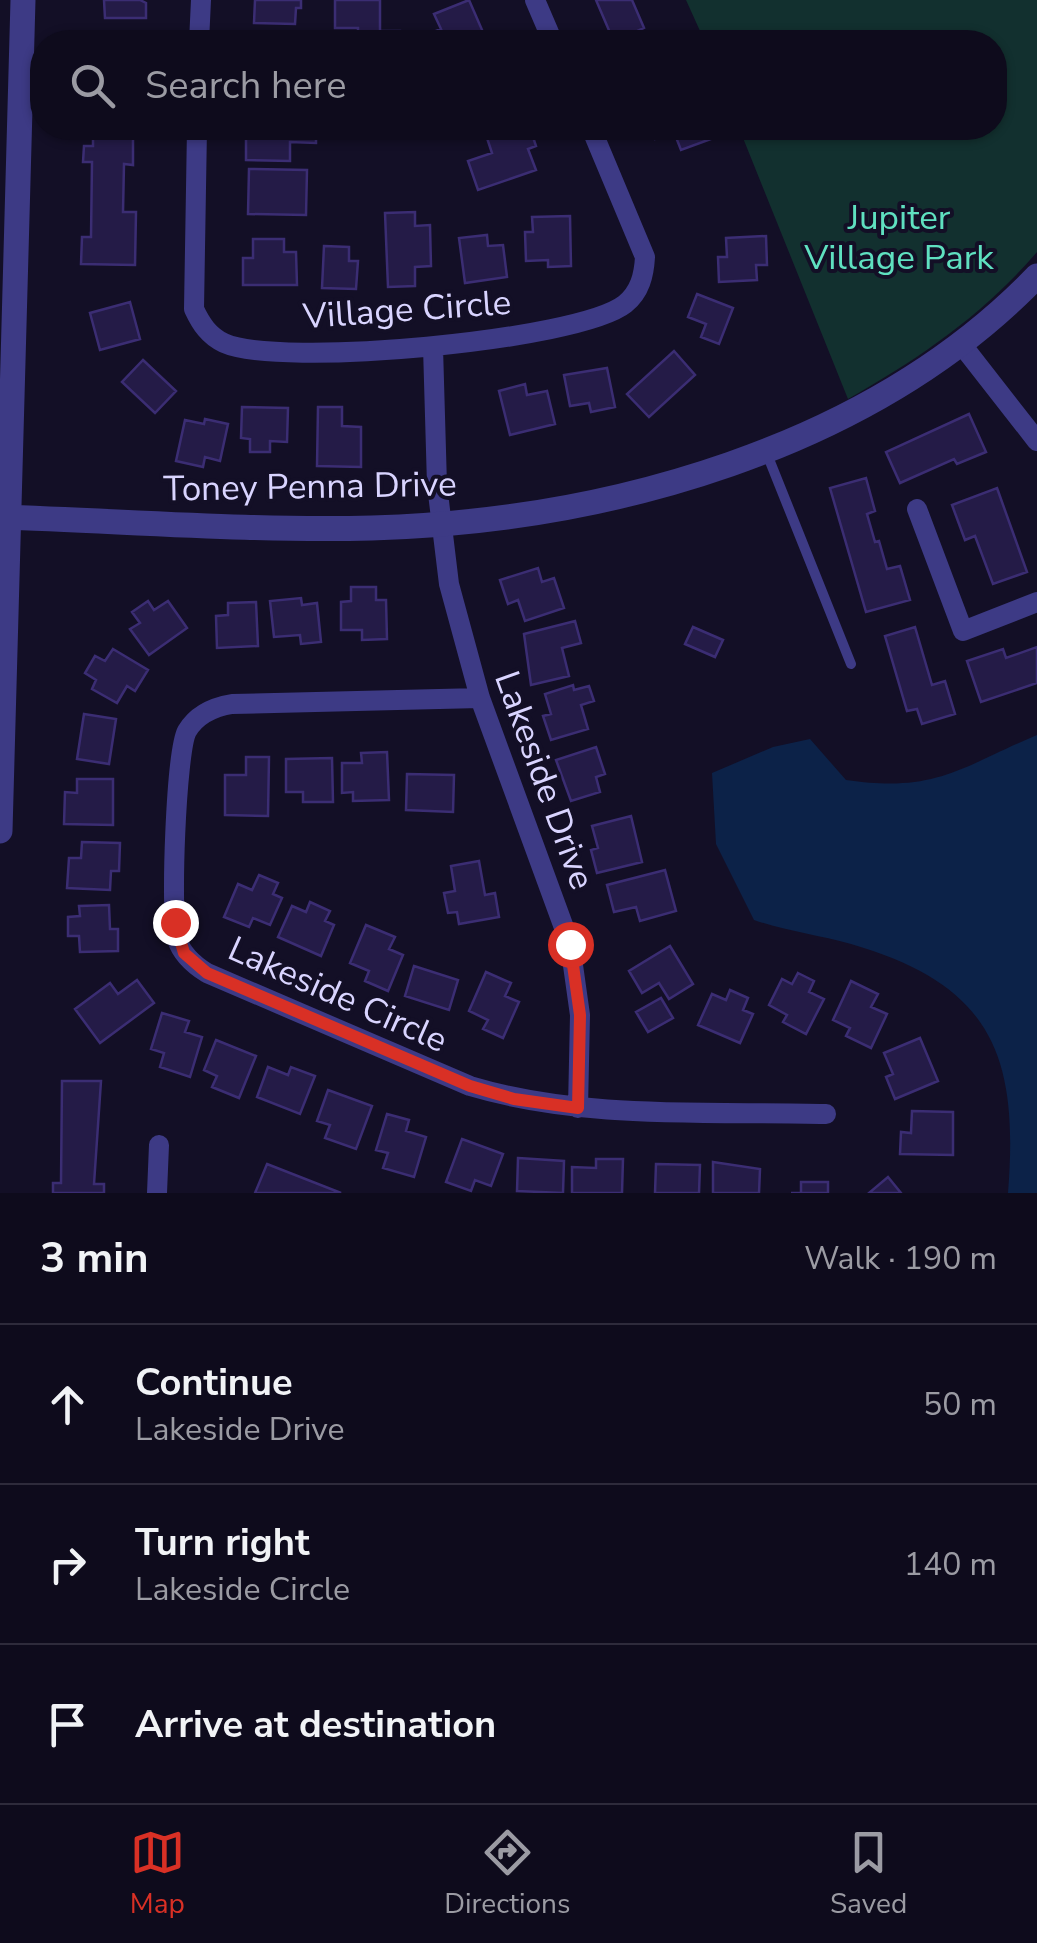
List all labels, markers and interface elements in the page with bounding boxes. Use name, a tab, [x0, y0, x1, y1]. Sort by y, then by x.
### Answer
search box	[30, 30, 1007, 140]
icon: search	[65, 58, 120, 113]
text: Search here	[145, 60, 346, 111]
park label: Jupiter Village Park	[803, 194, 994, 281]
street label: Village Circle	[300, 279, 513, 340]
street label: Toney Penna Drive	[163, 460, 457, 513]
street label: Lakeside Drive	[483, 664, 606, 896]
route end	[153, 900, 199, 946]
route start	[548, 922, 594, 968]
street label: Lakeside Circle	[221, 925, 455, 1064]
text: 3 min	[40, 1230, 149, 1287]
text: Walk · 190 m	[804, 1237, 997, 1280]
text: Continue	[135, 1357, 293, 1408]
icon: ahead	[40, 1377, 95, 1432]
text: 50 m	[923, 1383, 997, 1426]
text: Lakeside Drive	[135, 1408, 345, 1451]
text: Turn right	[135, 1517, 310, 1568]
icon: right	[40, 1537, 95, 1592]
text: 140 m	[904, 1543, 997, 1586]
text: Lakeside Circle	[135, 1568, 350, 1611]
icon: arrive	[40, 1697, 95, 1752]
text: Arrive at destination	[135, 1699, 496, 1750]
tab: Map	[130, 1825, 185, 1923]
tab: Directions	[444, 1825, 570, 1923]
tab: Saved	[830, 1825, 907, 1923]

